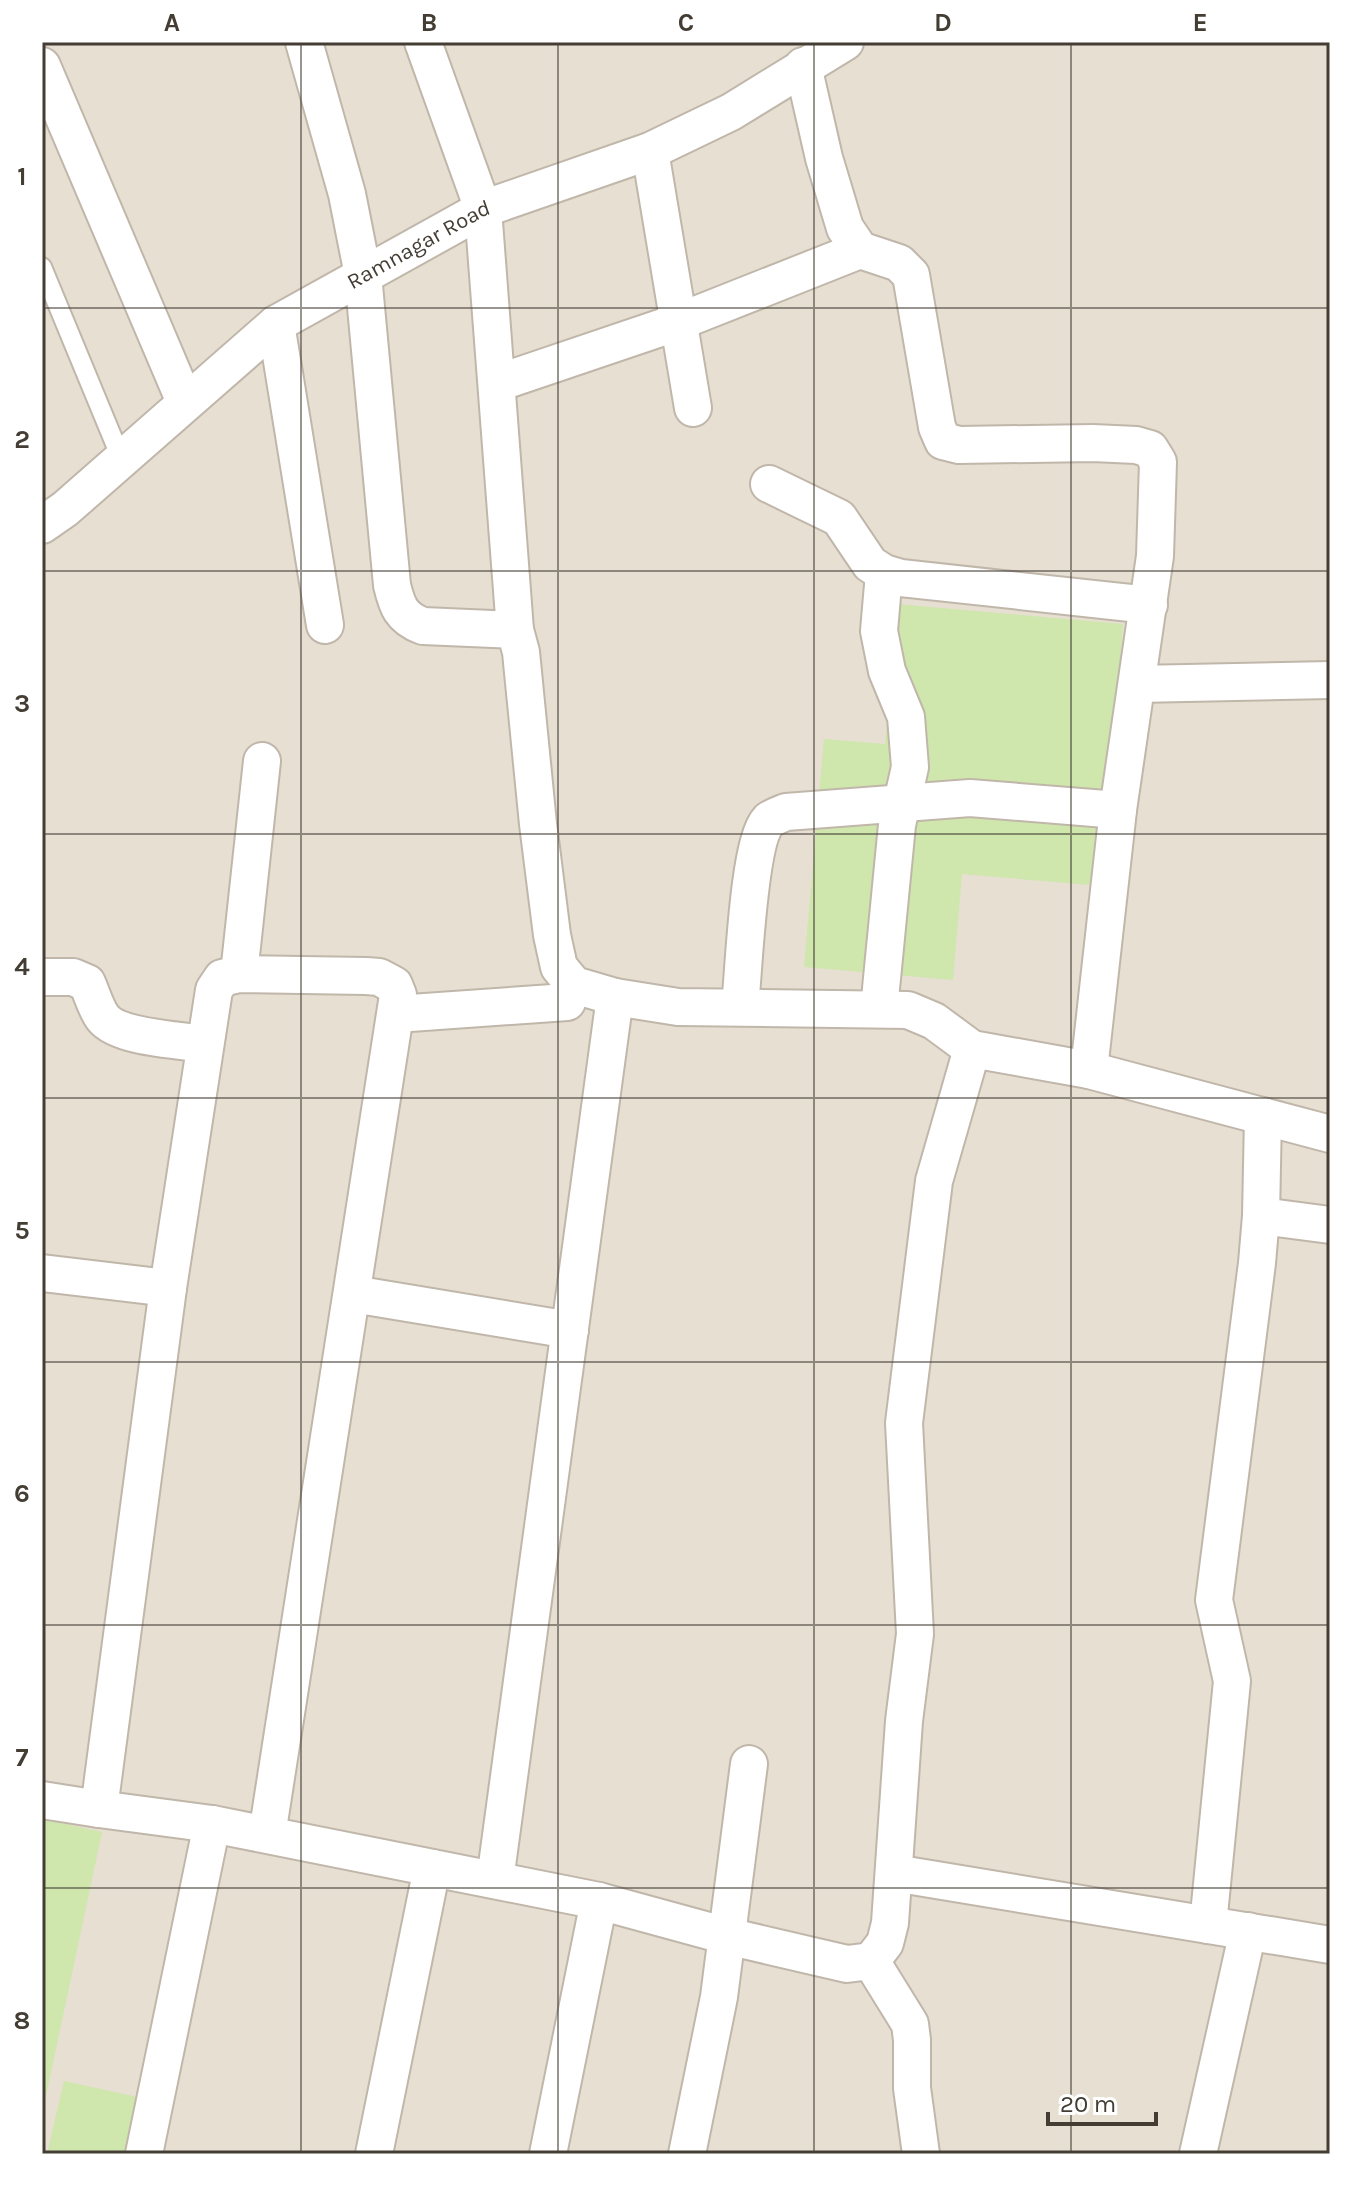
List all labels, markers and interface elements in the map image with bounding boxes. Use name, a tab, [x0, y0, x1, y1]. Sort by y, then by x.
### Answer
text: A	[164, 7, 180, 38]
text: B	[421, 7, 437, 38]
text: C	[678, 7, 694, 38]
text: D	[934, 7, 952, 38]
text: E	[1192, 7, 1208, 38]
text: 1	[17, 161, 27, 192]
street label: Ramnagar Road	[343, 195, 493, 295]
text: 2	[14, 424, 30, 455]
text: 3	[14, 688, 30, 719]
text: 4	[14, 951, 30, 982]
text: 5	[14, 1215, 30, 1246]
text: 6	[14, 1478, 30, 1509]
text: 7	[16, 1742, 29, 1773]
text: 8	[14, 2005, 30, 2036]
scale bar	[1048, 2076, 1156, 2126]
text: 20 m	[1060, 2090, 1116, 2118]

